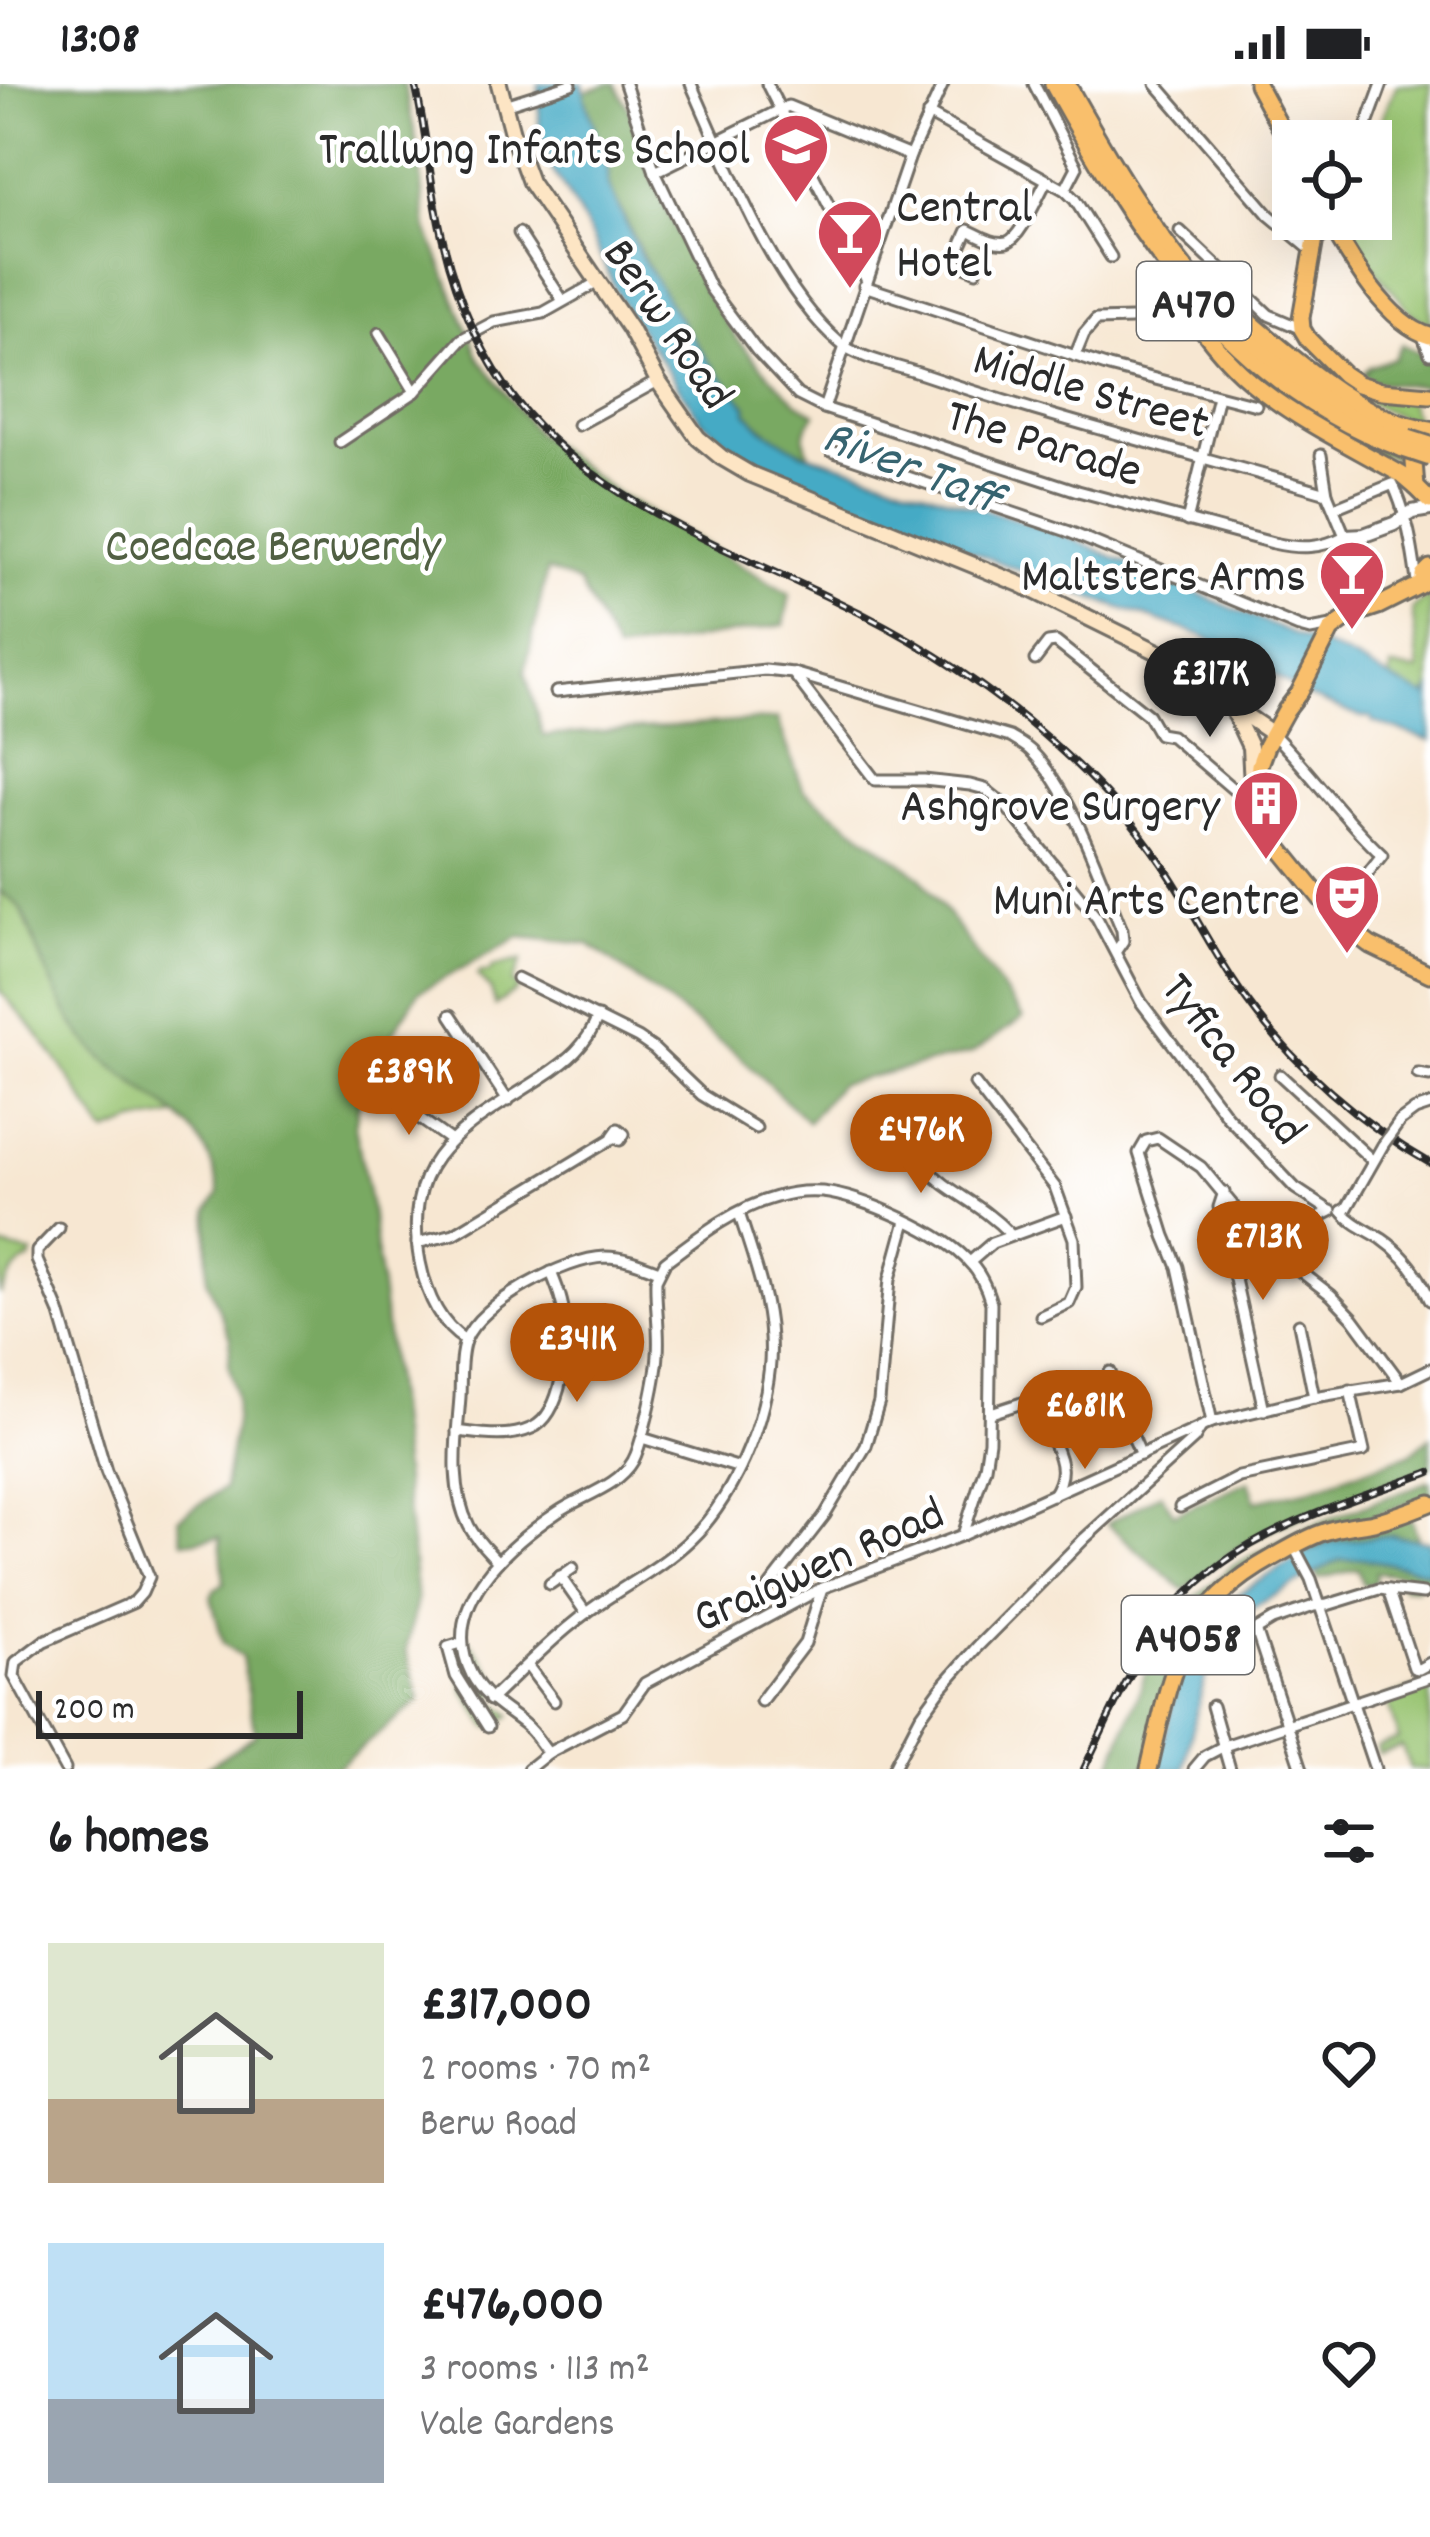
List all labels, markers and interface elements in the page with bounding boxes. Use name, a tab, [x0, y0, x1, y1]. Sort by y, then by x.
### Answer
text: 13:08	[60, 10, 140, 74]
school or university icon: Trallwng Infants School	[761, 111, 831, 205]
place label: Trallwng Infants School	[318, 119, 750, 188]
map controls	[1272, 120, 1392, 240]
button: locate	[1272, 120, 1392, 240]
place label: Central Hotel	[896, 177, 1032, 301]
bar icon: Central Hotel	[815, 197, 885, 291]
street label: Berw Road	[582, 227, 747, 426]
road number: A470	[1137, 262, 1251, 340]
street label: Middle Street	[964, 329, 1216, 462]
street label: The Parade	[936, 385, 1149, 510]
water label: River Taff	[811, 404, 1017, 541]
park label: Coedcae Berwerdy	[105, 516, 443, 585]
bar icon: Maltsters Arms	[1317, 538, 1387, 632]
place label: Maltsters Arms	[1021, 546, 1306, 615]
pin: £317K	[1126, 638, 1294, 740]
text: £317K	[1171, 649, 1249, 704]
building icon: Ashgrove Surgery	[1231, 768, 1301, 862]
place label: Ashgrove Surgery	[900, 776, 1222, 845]
theatre icon: Muni Arts Centre	[1312, 862, 1382, 956]
place label: Muni Arts Centre	[993, 870, 1300, 939]
street label: Tyfica Road	[1140, 960, 1320, 1163]
pin: £389K	[325, 1036, 493, 1138]
text: £389K	[365, 1047, 453, 1102]
pin: £476K	[837, 1094, 1005, 1196]
text: £476K	[877, 1105, 965, 1160]
pin: £713K	[1179, 1201, 1347, 1303]
text: £713K	[1224, 1212, 1302, 1267]
pin: £341K	[493, 1303, 661, 1405]
text: £341K	[537, 1314, 617, 1369]
pin: £681K	[1001, 1370, 1169, 1472]
text: £681K	[1045, 1381, 1125, 1436]
street label: Graigwen Road	[683, 1483, 957, 1655]
road number: A4058	[1122, 1596, 1254, 1674]
scale bar	[36, 1685, 303, 1738]
text: 200 m	[54, 1688, 135, 1735]
text: 6 homes	[48, 1805, 210, 1877]
icon: filters	[1316, 1808, 1382, 1874]
text: £317,000	[420, 1972, 592, 2044]
icon: home	[144, 1991, 288, 2135]
icon: heart	[1316, 2030, 1382, 2096]
text: 2 rooms · 70 m²	[420, 2044, 651, 2099]
text: Berw Road	[420, 2099, 577, 2154]
text: £476,000	[420, 2272, 604, 2344]
icon: home	[144, 2291, 288, 2435]
icon: heart	[1316, 2330, 1382, 2396]
text: 3 rooms · 113 m²	[420, 2344, 650, 2399]
text: Vale Gardens	[420, 2399, 615, 2454]

